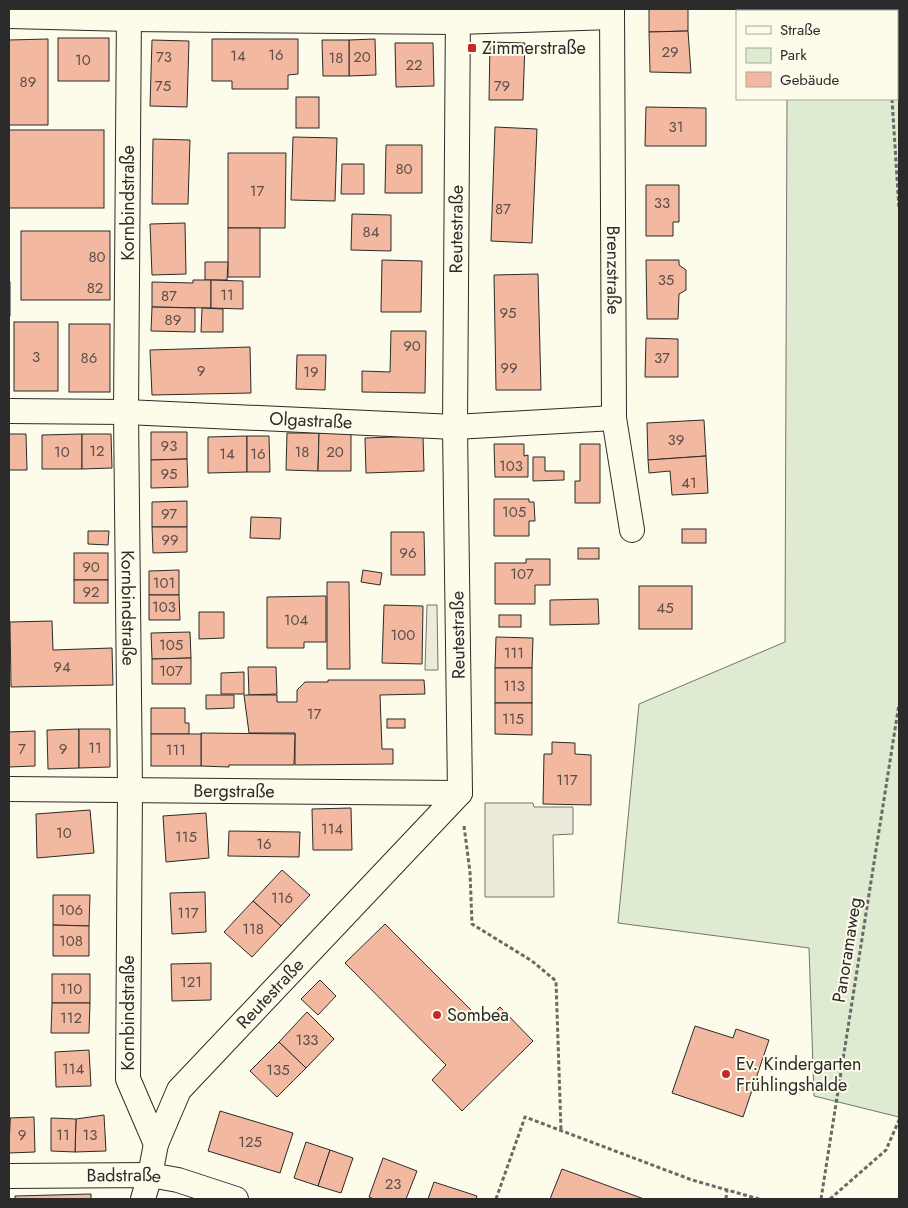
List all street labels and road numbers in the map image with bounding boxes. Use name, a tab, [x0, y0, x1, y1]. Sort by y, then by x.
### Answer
street label: Kornbindstraße	[115, 145, 141, 261]
street label: Reutestraße	[443, 185, 470, 273]
street label: Brenzstraße	[600, 225, 626, 314]
street label: Olgastraße	[269, 406, 353, 435]
street label: Kornbindstraße	[114, 550, 142, 666]
street label: Reutestraße	[444, 591, 472, 679]
street label: Bergstraße	[193, 778, 275, 804]
street label: Panoramaweg	[826, 896, 868, 1004]
street label: Reutestraße	[230, 953, 310, 1035]
street label: Kornbindstraße	[115, 955, 141, 1071]
street label: Badstraße	[86, 1162, 164, 1190]

